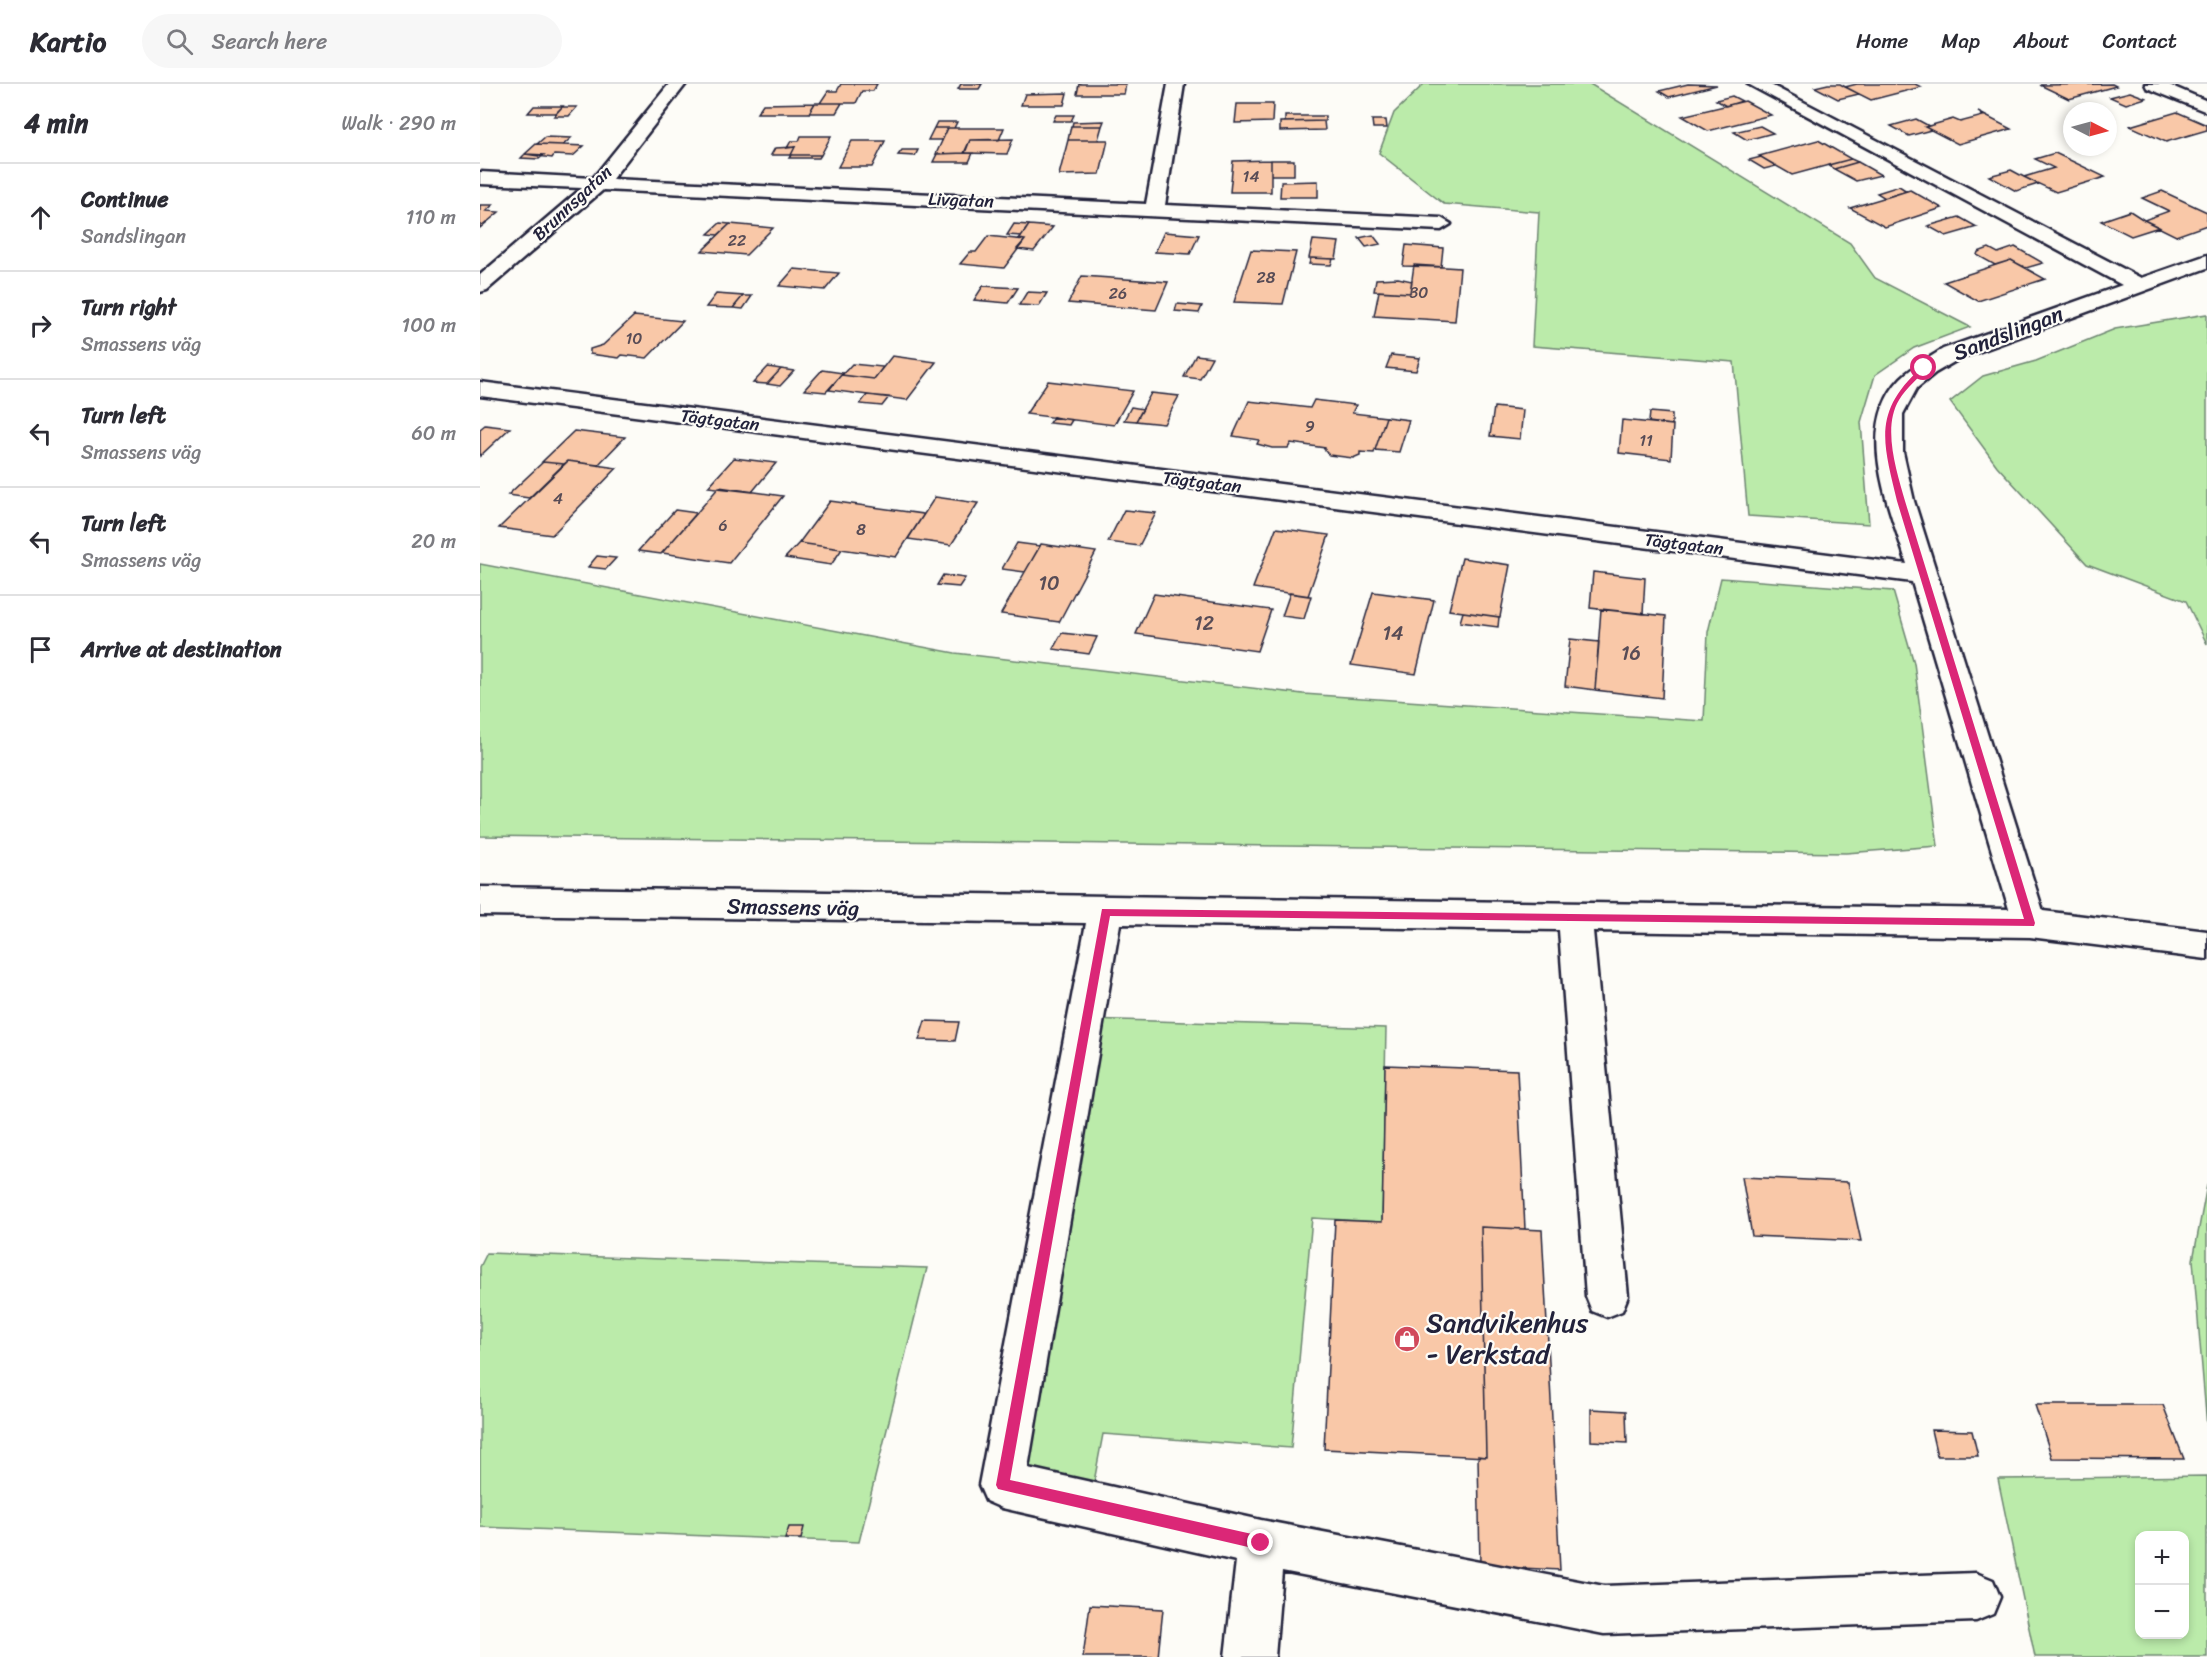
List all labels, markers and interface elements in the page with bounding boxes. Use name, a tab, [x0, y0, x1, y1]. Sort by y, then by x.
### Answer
search box	[142, 14, 562, 68]
text: Kartio	[30, 17, 106, 66]
text: Search here	[211, 22, 327, 61]
text: Home	[1856, 22, 1908, 60]
text: Map	[1941, 22, 1980, 60]
text: About	[2013, 22, 2070, 60]
text: Contact	[2103, 22, 2177, 60]
icon: search	[163, 25, 196, 58]
text: 4 min	[24, 100, 88, 146]
north arrow	[2063, 102, 2117, 156]
text: Walk · 290 m	[341, 106, 456, 141]
street label: Brunnsgatan	[524, 157, 620, 249]
house number: 14	[1243, 162, 1259, 191]
text: Continue	[81, 180, 169, 219]
street label: Livgatan	[928, 183, 995, 217]
text: 110 m	[406, 200, 456, 235]
icon: ahead	[24, 201, 57, 234]
text: Sandslingan	[81, 219, 186, 254]
house number: 22	[728, 226, 746, 255]
house number: 28	[1257, 263, 1276, 292]
house number: 30	[1410, 278, 1428, 307]
house number: 26	[1109, 279, 1127, 308]
text: Turn right	[81, 288, 176, 327]
street label: Sandslingan	[1947, 294, 2069, 372]
text: 100 m	[402, 308, 456, 343]
icon: right	[24, 309, 57, 342]
house number: 10	[626, 324, 642, 353]
text: Smassens väg	[81, 327, 201, 362]
route start	[1910, 354, 1936, 380]
text: Turn left	[81, 396, 166, 435]
street label: Tägtgatan	[679, 399, 761, 441]
house number: 9	[1305, 412, 1315, 441]
text: 60 m	[411, 416, 456, 451]
icon: left	[24, 417, 57, 450]
house number: 11	[1639, 426, 1653, 455]
text: Smassens väg	[81, 435, 201, 470]
street label: Tägtgatan	[1161, 461, 1243, 503]
house number: 4	[553, 484, 563, 513]
text: Turn left	[81, 504, 166, 543]
house number: 6	[718, 511, 728, 540]
house number: 8	[856, 515, 866, 544]
street label: Tägtgatan	[1643, 523, 1725, 565]
text: 20 m	[411, 524, 456, 559]
icon: left	[24, 525, 57, 558]
text: Smassens väg	[81, 543, 201, 578]
house number: 10	[1038, 566, 1060, 601]
house number: 12	[1194, 606, 1215, 641]
house number: 14	[1382, 616, 1404, 651]
text: Arrive at destination	[81, 630, 282, 669]
icon: arrive	[24, 633, 57, 666]
house number: 16	[1621, 636, 1641, 671]
street label: Smassens väg	[727, 886, 859, 928]
place label: Sandvikenhus - Verkstad	[1426, 1299, 1589, 1378]
shop icon: Sandvikenhus - Verkstad	[1392, 1324, 1422, 1354]
route end	[1247, 1529, 1273, 1555]
map controls	[2135, 1531, 2189, 1639]
button: +	[2135, 1531, 2189, 1585]
button: −	[2135, 1585, 2189, 1639]

